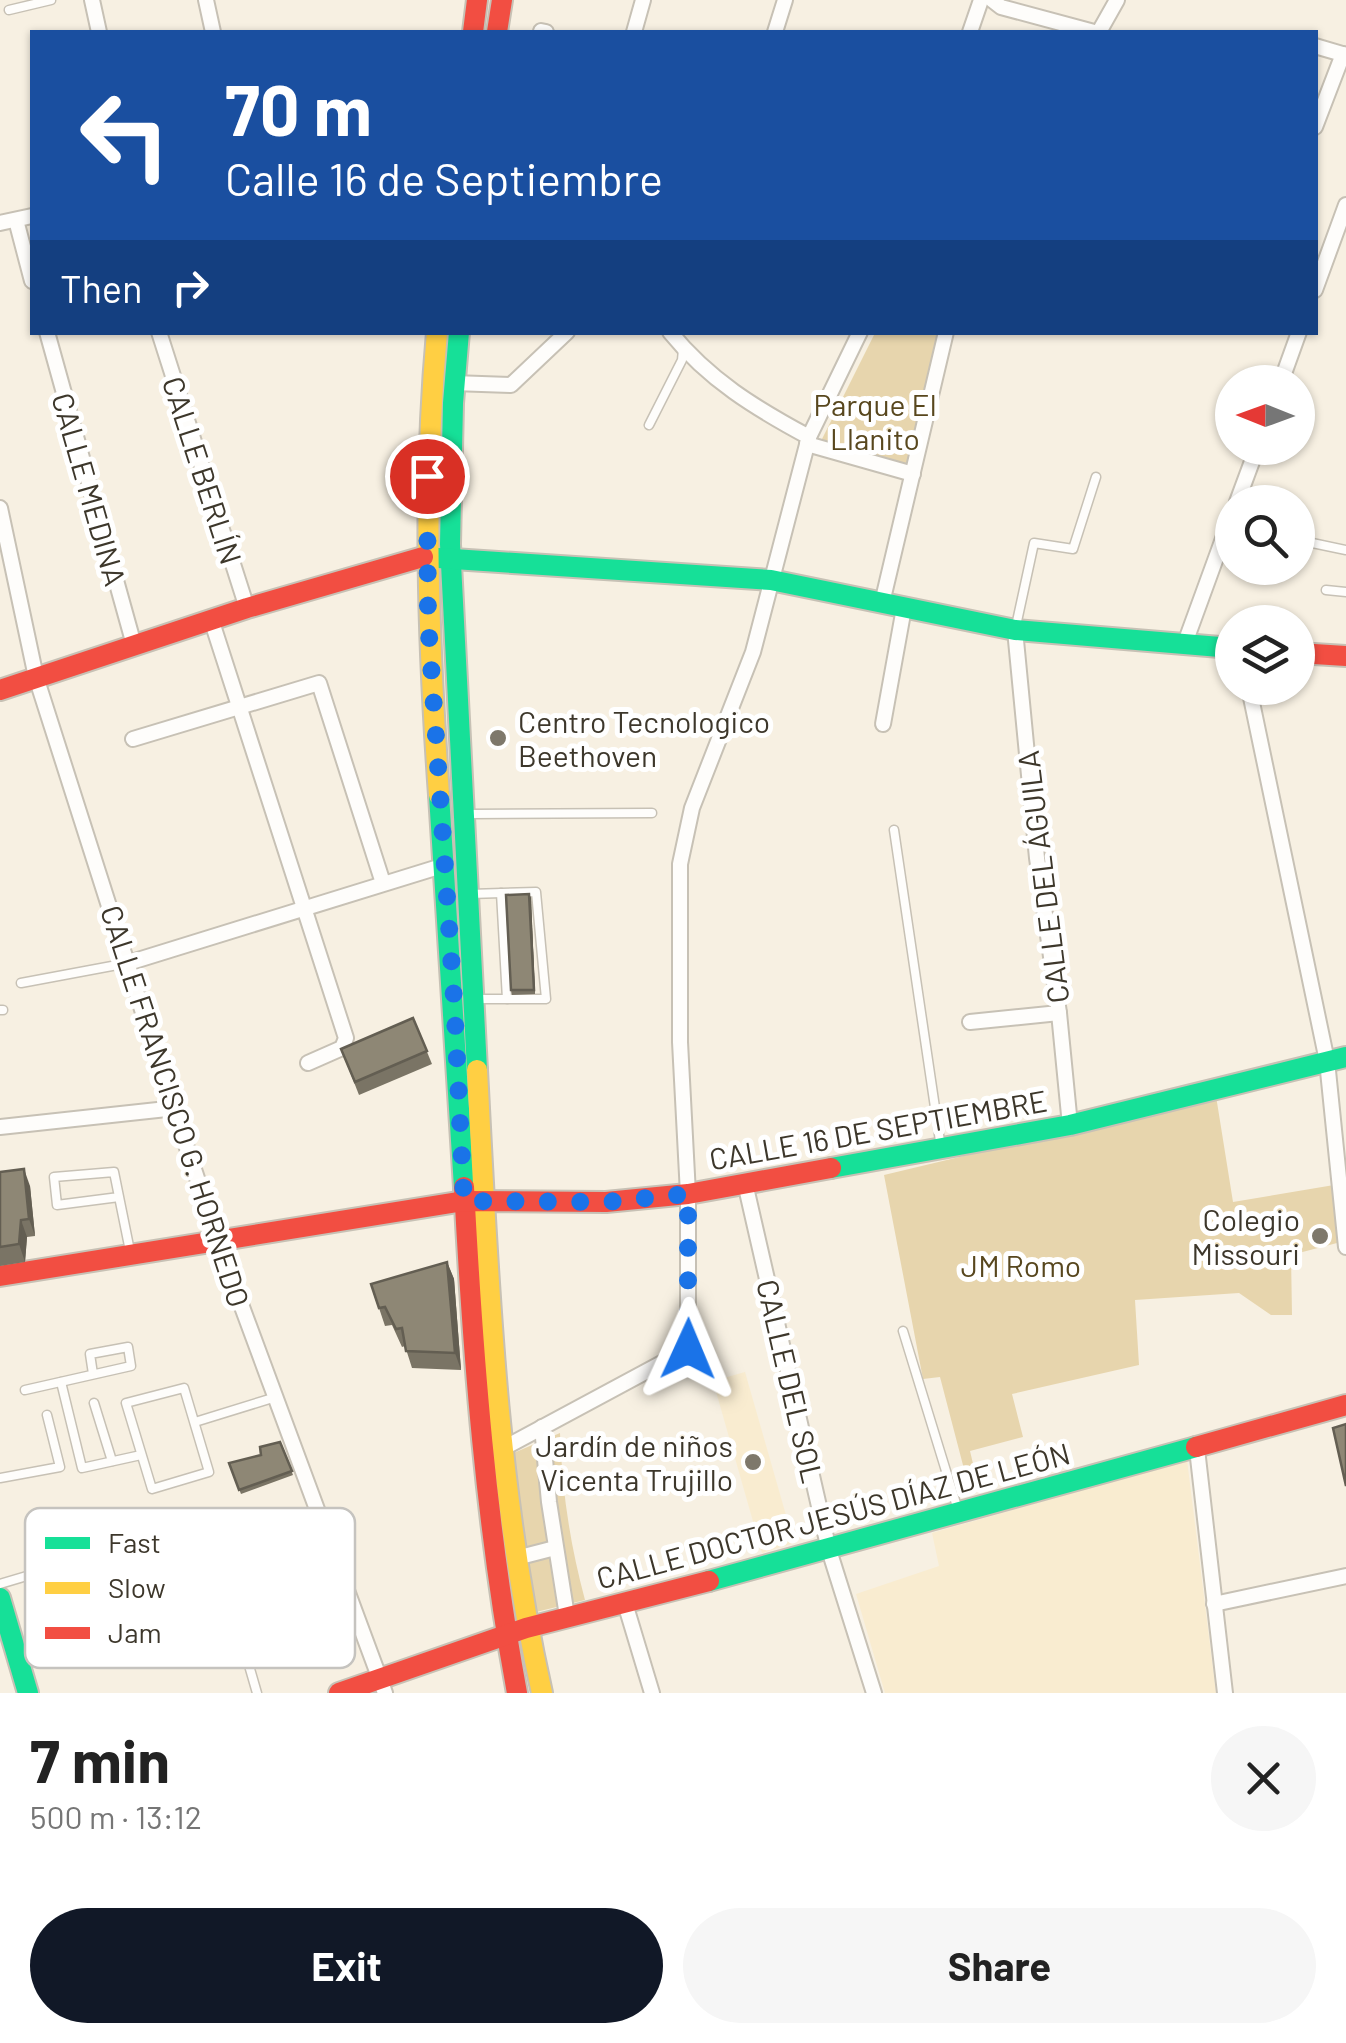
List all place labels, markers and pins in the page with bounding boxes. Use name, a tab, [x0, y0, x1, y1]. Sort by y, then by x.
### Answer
pin	[385, 434, 470, 519]
place label: Centro Tecnologico Beethoven	[518, 703, 770, 773]
marker: Centro Tecnologico Beethoven	[487, 727, 509, 749]
place label: Colegio Missouri	[1191, 1201, 1300, 1271]
marker: Colegio Missouri	[1309, 1225, 1331, 1247]
place label: Jardín de niños Vicenta Trujillo	[536, 1427, 733, 1497]
marker: Jardín de niños Vicenta Trujillo	[742, 1451, 764, 1473]

